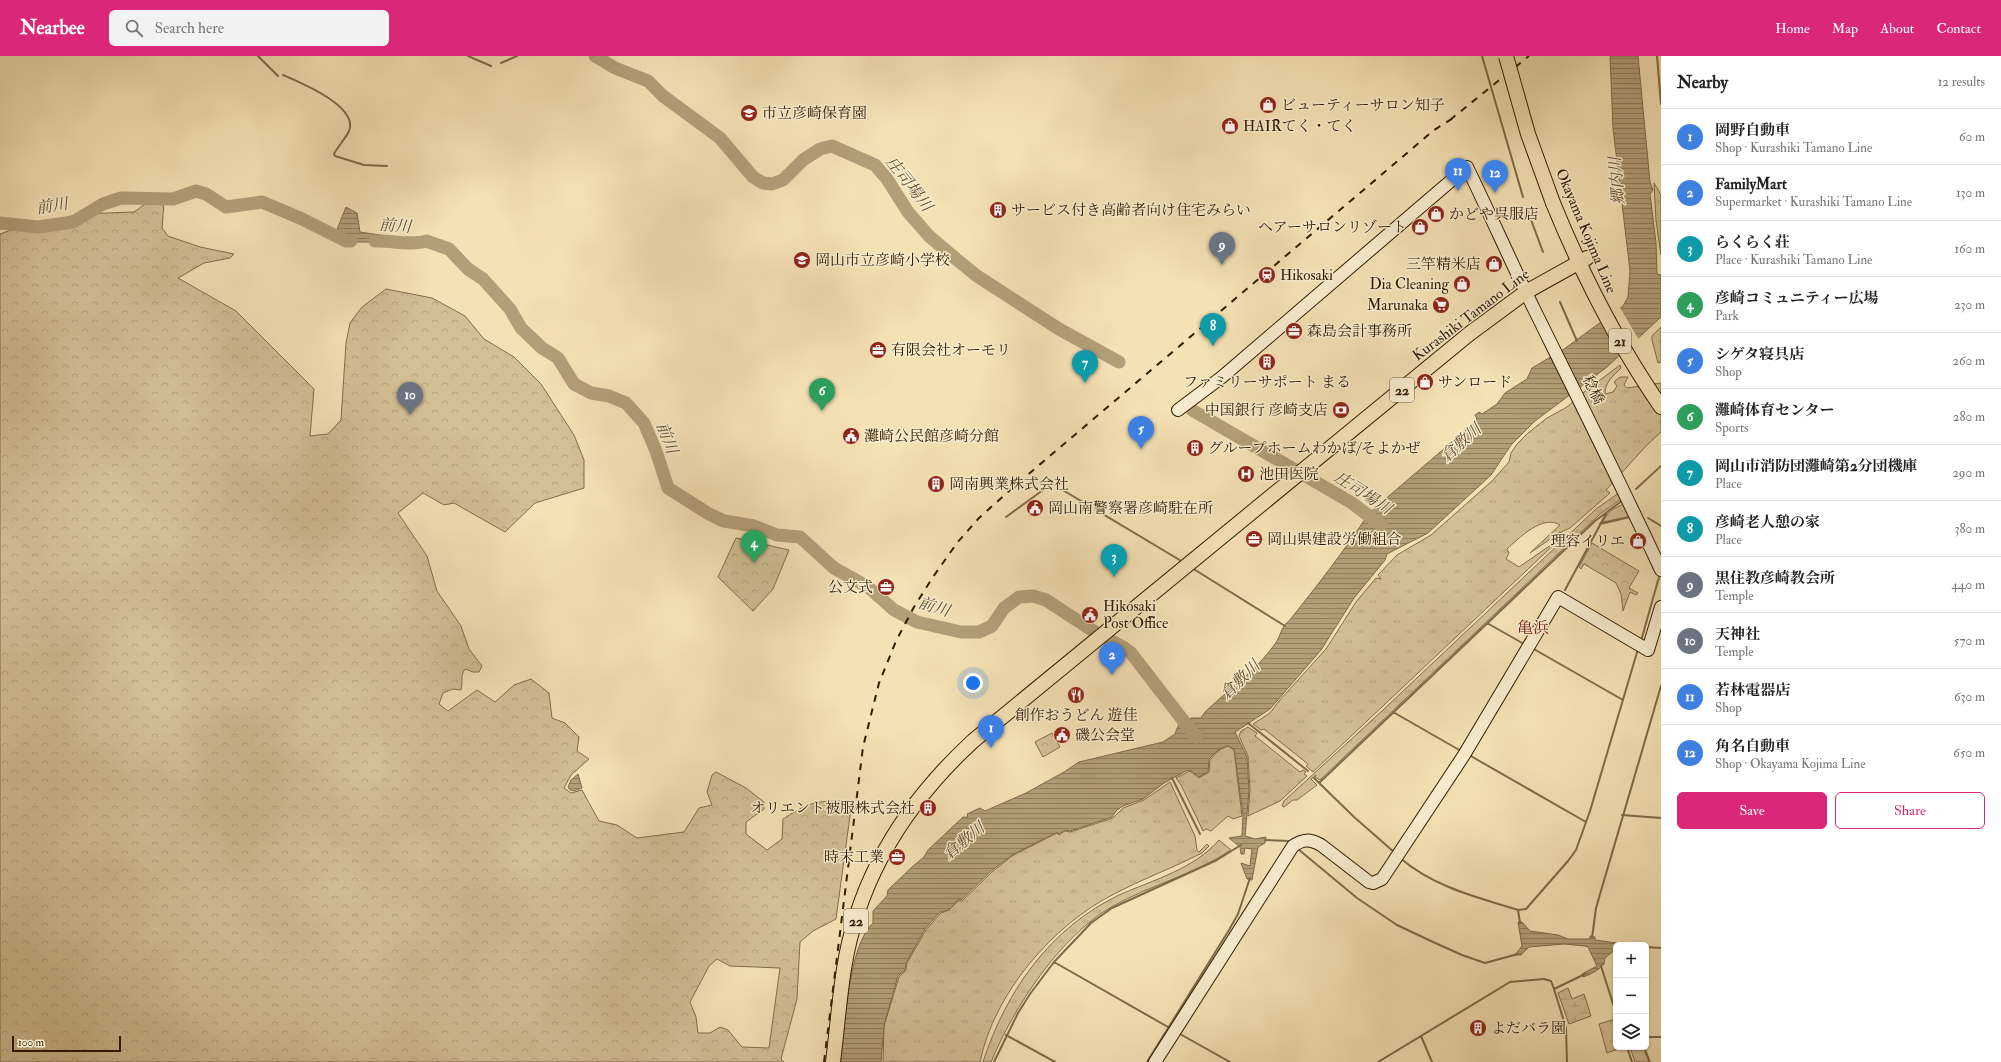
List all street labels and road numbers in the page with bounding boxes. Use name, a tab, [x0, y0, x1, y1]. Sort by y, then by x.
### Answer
street label: Okayama Kojima Line	[1551, 166, 1621, 296]
street label: Kurashiki Tamano Line	[1409, 265, 1533, 365]
road number: 21	[1609, 329, 1631, 353]
street label: 稔橋	[1578, 372, 1608, 408]
road number: 22	[1390, 378, 1414, 402]
road number: 22	[844, 909, 868, 933]

